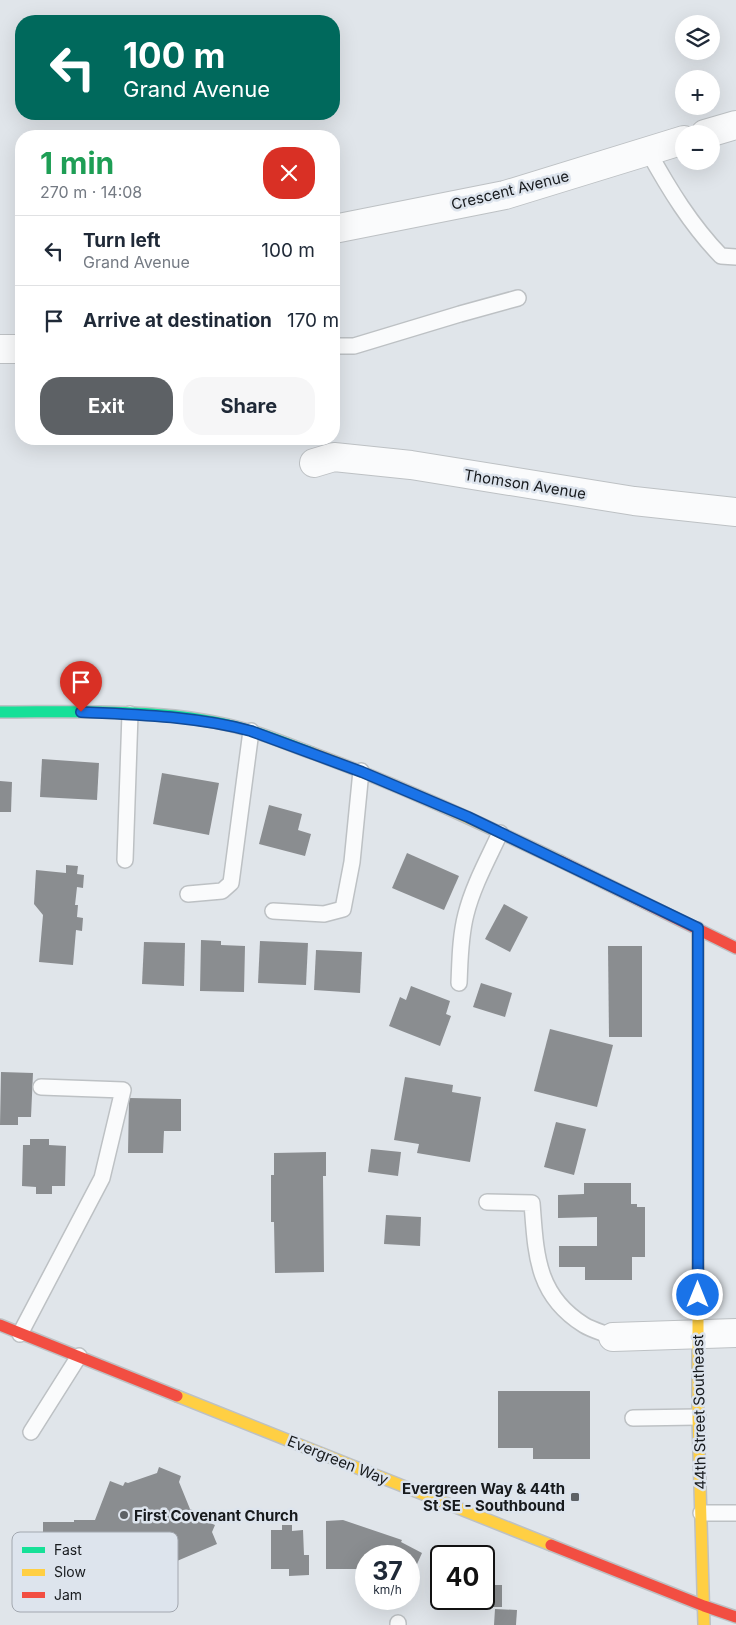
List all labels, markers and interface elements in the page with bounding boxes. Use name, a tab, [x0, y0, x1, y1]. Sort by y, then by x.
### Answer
map controls	[675, 15, 720, 170]
button: layers	[675, 15, 720, 60]
text: 100 m	[123, 34, 226, 76]
icon: left	[40, 35, 105, 100]
button: +	[675, 70, 720, 115]
text: Grand Avenue	[123, 76, 270, 102]
button: −	[675, 125, 720, 170]
text: 1 min	[40, 145, 114, 181]
button: close	[263, 147, 315, 199]
street label: Crescent Avenue	[449, 166, 571, 214]
text: 270 m · 14:08	[40, 182, 142, 202]
text: Turn left	[83, 229, 161, 252]
icon: left	[40, 237, 68, 265]
text: 100 m	[261, 239, 315, 262]
text: Grand Avenue	[83, 252, 190, 272]
icon: arrive	[40, 307, 68, 335]
text: Arrive at destination	[83, 309, 272, 332]
text: 170 m	[287, 309, 339, 332]
button: Exit	[40, 377, 173, 435]
button: Share	[183, 377, 315, 435]
street label: Thomson Avenue	[463, 465, 587, 503]
pin	[60, 661, 102, 712]
icon: arrive	[67, 668, 95, 696]
position arrow	[671, 1268, 723, 1320]
street label: 44th Street Southeast	[688, 1334, 710, 1490]
street label: Evergreen Way	[285, 1431, 392, 1489]
place label: Evergreen Way & 44th St SE - Southbound	[402, 1479, 565, 1515]
marker: Evergreen Way & 44th St SE - Southbound	[569, 1491, 581, 1503]
place label: First Covenant Church	[134, 1506, 298, 1525]
marker: First Covenant Church	[118, 1509, 130, 1521]
legend	[12, 1532, 178, 1612]
text: Fast	[54, 1541, 82, 1558]
speed limit sign: 40	[430, 1545, 495, 1610]
text: 37	[372, 1556, 403, 1586]
text: Slow	[54, 1563, 86, 1580]
text: km/h	[373, 1582, 402, 1597]
text: Jam	[54, 1586, 82, 1603]

